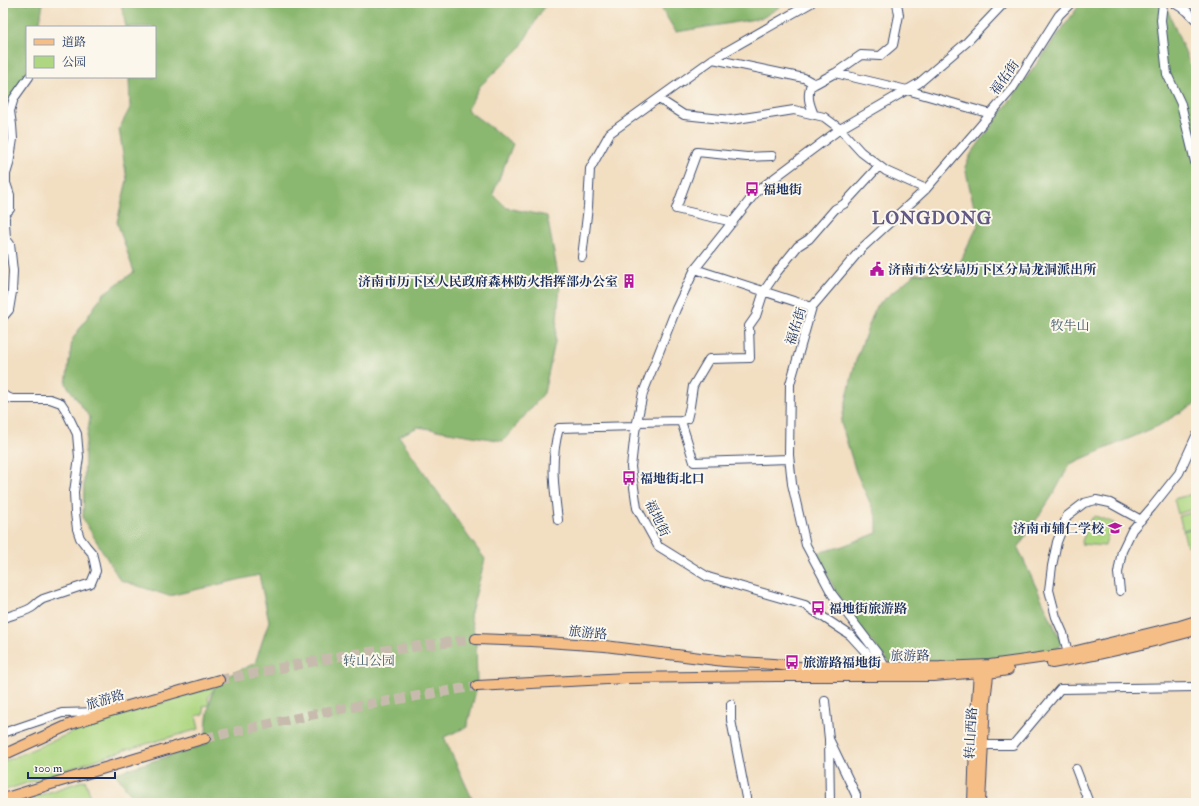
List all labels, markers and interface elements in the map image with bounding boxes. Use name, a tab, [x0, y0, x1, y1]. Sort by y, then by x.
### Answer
legend	[26, 26, 156, 78]
text: 道路	[62, 35, 86, 50]
text: 公园	[62, 55, 86, 70]
street label: 福佑街	[987, 57, 1023, 98]
bus stop icon: 福地街	[744, 181, 760, 197]
place label: 福地街	[763, 182, 802, 198]
district label: LONGDONG	[872, 208, 992, 229]
public building icon: 济南市公安局历下区分局龙洞派出所	[869, 261, 885, 277]
place label: 济南市公安局历下区分局龙洞派出所	[888, 262, 1097, 278]
building icon: 济南市历下区人民政府森林防火指挥部办公室	[621, 273, 637, 289]
place label: 济南市历下区人民政府森林防火指挥部办公室	[358, 274, 618, 290]
street label: 福佑街	[782, 305, 810, 347]
park label: 牧牛山	[1050, 318, 1090, 334]
bus stop icon: 福地街北口	[621, 470, 637, 486]
place label: 福地街北口	[640, 471, 705, 487]
street label: 福地街	[641, 497, 673, 539]
school or university icon: 济南市辅仁学校	[1107, 520, 1123, 536]
place label: 济南市辅仁学校	[1013, 521, 1104, 537]
bus stop icon: 福地街旅游路	[810, 600, 826, 616]
place label: 福地街旅游路	[829, 601, 907, 617]
street label: 旅游路	[568, 623, 608, 643]
street label: 旅游路	[890, 648, 930, 664]
park label: 转山公园	[343, 653, 395, 669]
bus stop icon: 旅游路福地街	[784, 654, 800, 670]
place label: 旅游路福地街	[803, 655, 881, 671]
street label: 旅游路	[84, 687, 126, 713]
street label: 转山西路	[962, 707, 980, 759]
scale bar	[28, 754, 115, 780]
text: 100 m	[34, 761, 63, 776]

